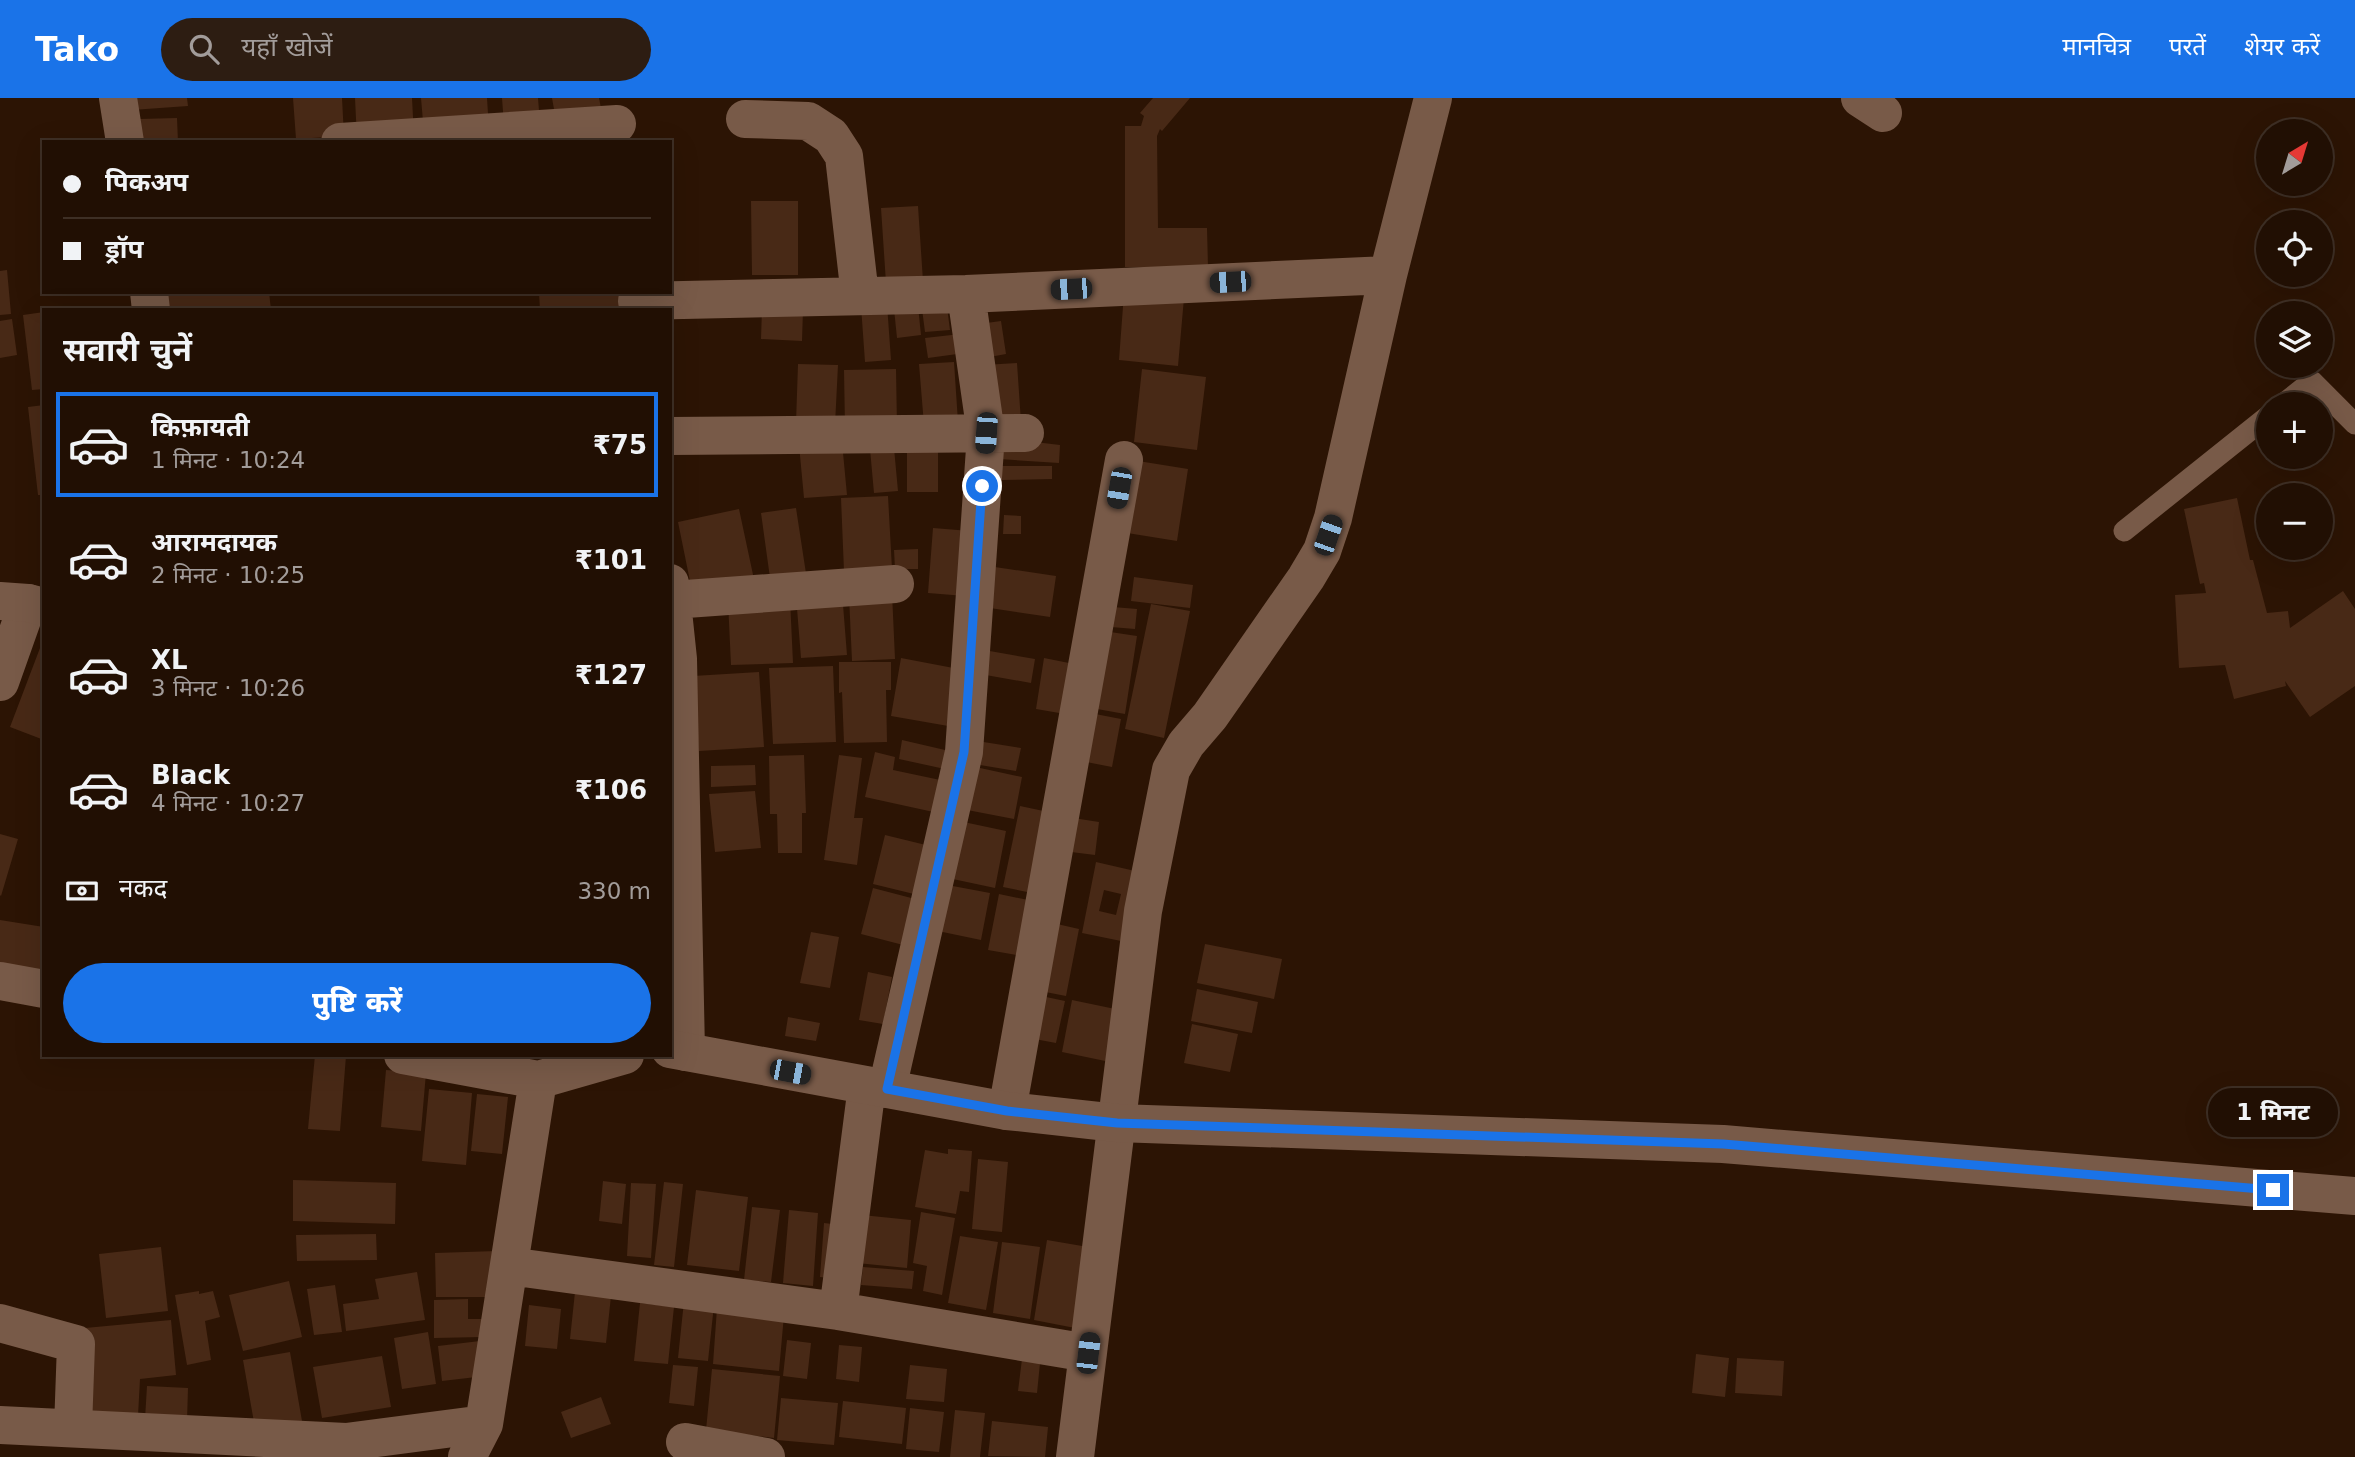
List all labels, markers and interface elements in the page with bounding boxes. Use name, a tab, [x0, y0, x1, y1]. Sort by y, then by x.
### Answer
search box	[161, 18, 651, 81]
text: Tako	[35, 30, 119, 69]
icon: search	[185, 30, 223, 68]
text: यहाँ खोजें	[241, 32, 332, 62]
text: मानचित्र	[2062, 33, 2131, 61]
text: परतें	[2169, 33, 2206, 61]
text: शेयर करें	[2244, 33, 2320, 61]
north arrow	[2256, 119, 2333, 196]
map controls	[2256, 119, 2333, 560]
text: पिकअप	[105, 167, 188, 197]
button: locate	[2256, 210, 2333, 287]
text: ड्रॉप	[105, 234, 143, 264]
car	[1209, 270, 1252, 294]
car	[1050, 277, 1093, 301]
button: layers	[2256, 301, 2333, 378]
text: सवारी चुनें	[63, 331, 192, 369]
button: +	[2256, 392, 2333, 469]
car	[975, 411, 998, 455]
text: किफ़ायती	[151, 412, 250, 442]
icon: car	[67, 413, 130, 476]
text: ₹75	[593, 430, 647, 460]
text: 1 मिनट · 10:24	[151, 447, 305, 473]
car	[1106, 465, 1133, 511]
route start	[966, 470, 998, 502]
button: −	[2256, 483, 2333, 560]
car	[1312, 512, 1345, 558]
text: आरामदायक	[151, 527, 277, 557]
icon: car	[67, 528, 130, 591]
text: ₹101	[575, 545, 647, 575]
text: 2 मिनट · 10:25	[151, 562, 305, 588]
icon: car	[67, 643, 130, 706]
text: XL	[151, 645, 188, 675]
text: ₹127	[575, 660, 647, 690]
text: 3 मिनट · 10:26	[151, 675, 305, 701]
icon: car	[67, 758, 130, 821]
text: Black	[151, 760, 230, 790]
text: ₹106	[575, 775, 647, 805]
text: 4 मिनट · 10:27	[151, 790, 305, 816]
icon: cash	[63, 872, 101, 910]
text: नकद	[119, 873, 167, 903]
text: 330 m	[577, 878, 651, 904]
button: पुष्टि करें	[63, 963, 651, 1043]
car	[768, 1058, 813, 1086]
callout: 1 मिनट	[2208, 1088, 2338, 1138]
text: 1 मिनट	[2236, 1099, 2310, 1125]
route end	[2257, 1174, 2289, 1206]
car	[1076, 1331, 1101, 1375]

